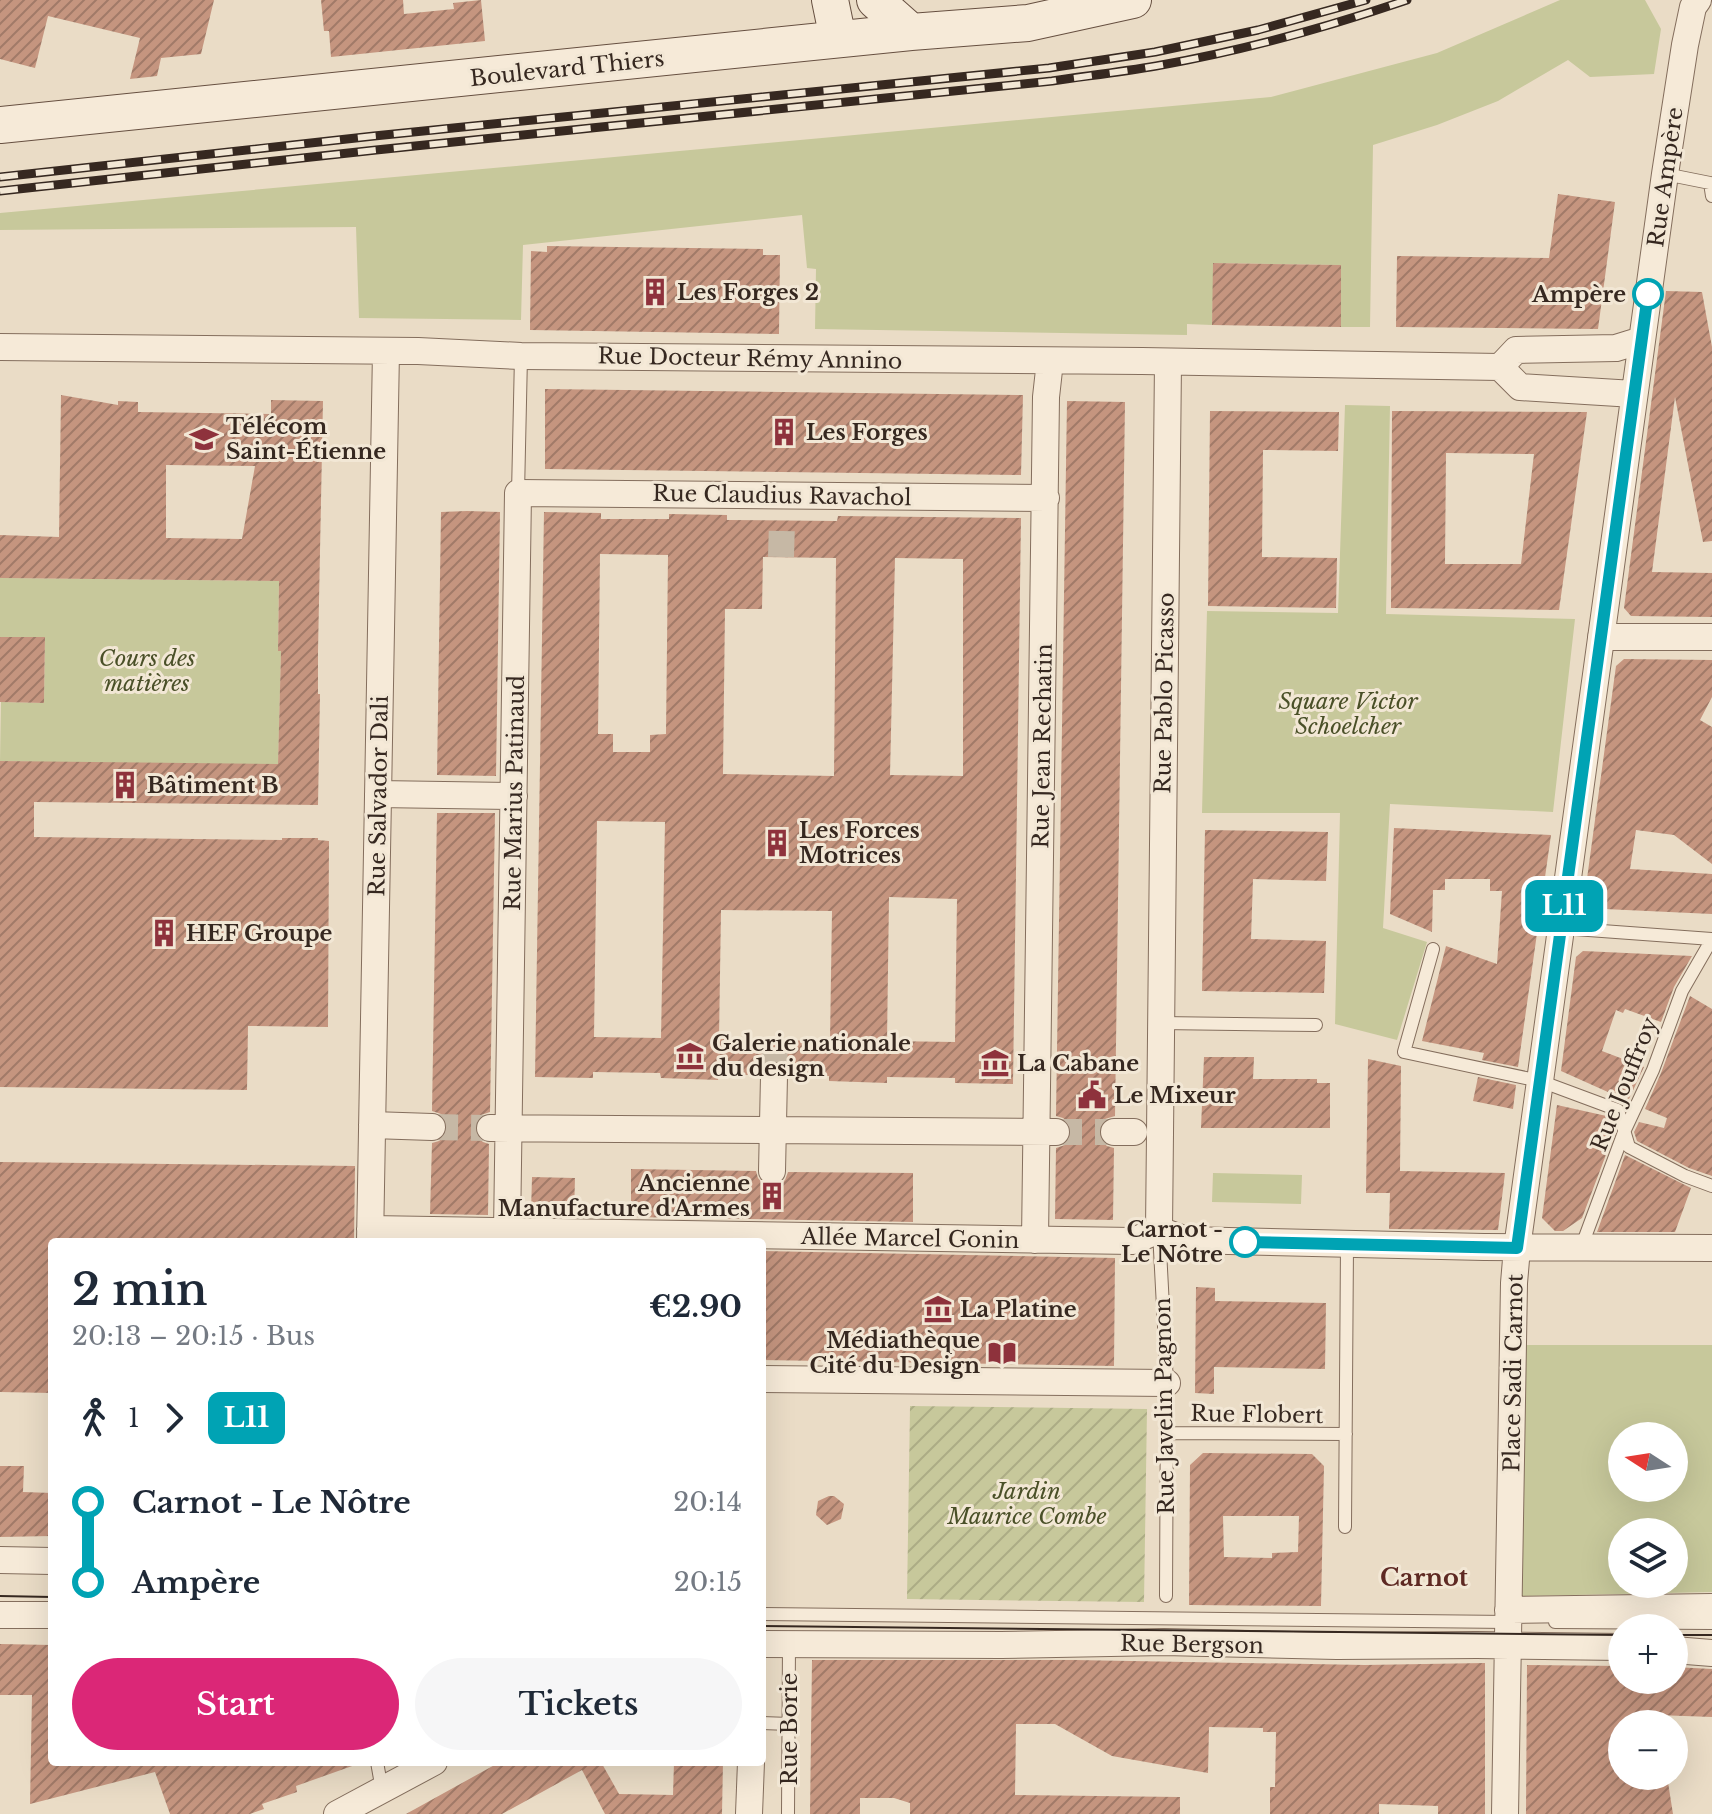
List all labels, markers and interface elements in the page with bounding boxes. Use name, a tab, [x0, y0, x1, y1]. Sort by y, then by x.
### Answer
street label: Boulevard Thiers	[469, 45, 665, 92]
street label: Rue Ampère	[1642, 105, 1689, 249]
building icon: Les Forges 2	[640, 277, 670, 307]
place label: Les Forges 2	[677, 279, 819, 306]
marker: Ampère	[1633, 279, 1663, 309]
place label: Ampère	[1531, 281, 1626, 308]
street label: Rue Docteur Rémy Annino	[597, 342, 903, 375]
place label: Télécom Saint-Étienne	[226, 413, 386, 465]
building icon: Les Forges	[769, 417, 799, 447]
place label: Les Forges	[806, 419, 928, 446]
school or university icon: Télécom Saint-Étienne	[189, 424, 219, 454]
street label: Rue Claudius Ravachol	[652, 480, 912, 511]
street label: Rue Pablo Picasso	[1149, 592, 1180, 794]
street label: Rue Jean Rechatin	[1027, 643, 1058, 849]
park label: Cours des matières	[99, 645, 195, 697]
street label: Rue Marius Patinaud	[499, 675, 530, 911]
park label: Square Victor Schoelcher	[1278, 688, 1419, 740]
street label: Rue Salvador Dali	[363, 695, 394, 897]
building icon: Bâtiment B	[110, 770, 140, 800]
place label: Bâtiment B	[147, 772, 279, 799]
place label: Les Forces Motrices	[799, 817, 920, 869]
building icon: Les Forces Motrices	[762, 828, 792, 858]
line badge: L11	[1518, 880, 1610, 932]
text: L11	[1541, 888, 1587, 923]
building icon: HEF Groupe	[149, 918, 179, 948]
place label: HEF Groupe	[186, 920, 333, 947]
street label: Rue Jouffroy	[1585, 1013, 1664, 1155]
place label: Galerie nationale du design	[712, 1030, 911, 1082]
museum icon: Galerie nationale du design	[675, 1041, 705, 1071]
museum icon: La Cabane	[980, 1048, 1010, 1078]
place label: La Cabane	[1017, 1050, 1139, 1077]
public building icon: Le Mixeur	[1077, 1080, 1107, 1110]
place label: Le Mixeur	[1114, 1082, 1236, 1109]
place label: Ancienne Manufacture d'Armes	[498, 1170, 750, 1222]
building icon: Ancienne Manufacture d'Armes	[757, 1181, 787, 1211]
place label: Carnot - Le Nôtre	[1121, 1216, 1223, 1268]
street label: Allée Marcel Gonin	[800, 1223, 1019, 1254]
marker: Carnot - Le Nôtre	[1230, 1227, 1260, 1257]
text: 2 min	[72, 1262, 207, 1317]
street label: Place Sadi Carnot	[1498, 1273, 1529, 1472]
text: €2.90	[649, 1288, 742, 1325]
museum icon: La Platine	[923, 1294, 953, 1324]
place label: La Platine	[960, 1296, 1077, 1323]
street label: Rue Javelin Pagnon	[1149, 1297, 1180, 1515]
text: 20:13 – 20:15 · Bus	[72, 1320, 315, 1352]
place label: Médiathèque Cité du Design	[809, 1327, 980, 1379]
library icon: Médiathèque Cité du Design	[987, 1338, 1017, 1368]
icon: walk	[72, 1396, 116, 1440]
icon: forward	[152, 1396, 196, 1440]
text: L11	[224, 1400, 269, 1435]
street label: Rue Flobert	[1190, 1400, 1324, 1429]
text: 1	[128, 1402, 140, 1434]
north arrow	[1608, 1422, 1688, 1502]
map controls	[1608, 1422, 1688, 1790]
park label: Jardin Maurice Combe	[946, 1478, 1107, 1530]
text: Carnot - Le Nôtre	[132, 1484, 411, 1521]
text: 20:14	[673, 1486, 742, 1518]
button: layers	[1608, 1518, 1688, 1598]
district label: Carnot	[1380, 1563, 1469, 1592]
text: Ampère	[132, 1564, 260, 1601]
text: 20:15	[674, 1566, 742, 1598]
button: +	[1608, 1614, 1688, 1694]
street label: Rue Bergson	[1120, 1630, 1264, 1659]
button: Start	[72, 1658, 399, 1750]
button: Tickets	[415, 1658, 742, 1750]
street label: Rue Borie	[776, 1673, 803, 1785]
button: −	[1608, 1710, 1688, 1790]

